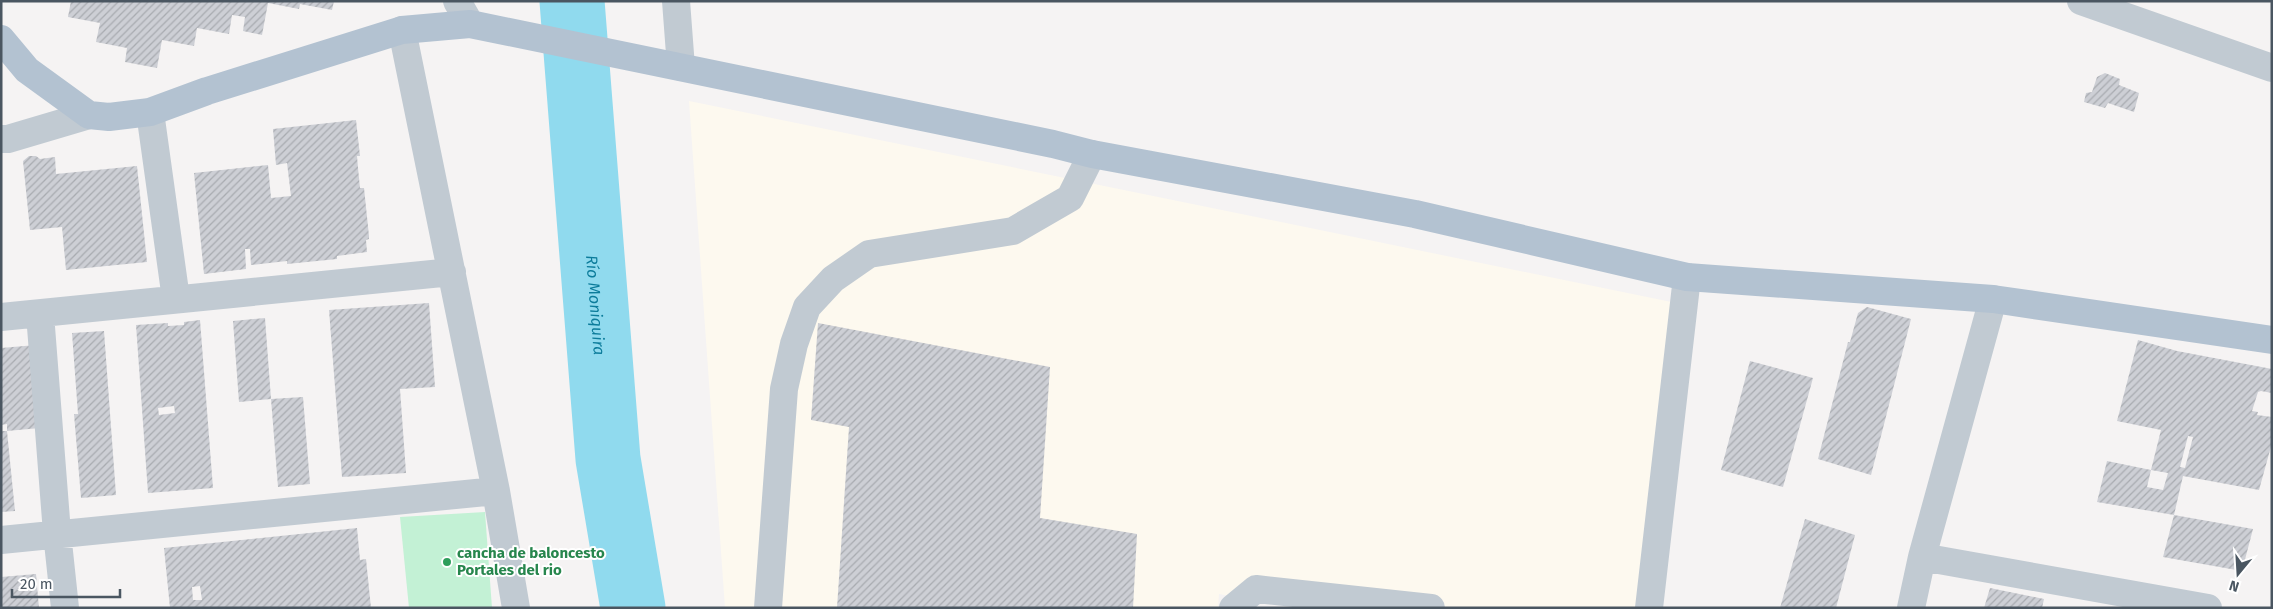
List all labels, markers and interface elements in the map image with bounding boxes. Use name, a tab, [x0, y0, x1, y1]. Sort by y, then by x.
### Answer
water label: Río Moniquira	[582, 254, 609, 356]
place label: cancha de baloncesto Portales del rio	[457, 544, 605, 579]
north arrow	[2213, 549, 2263, 599]
marker: cancha de baloncesto Portales del rio	[441, 556, 453, 568]
scale bar	[12, 566, 120, 598]
text: 20 m	[20, 575, 53, 593]
text: N	[2227, 576, 2241, 595]

